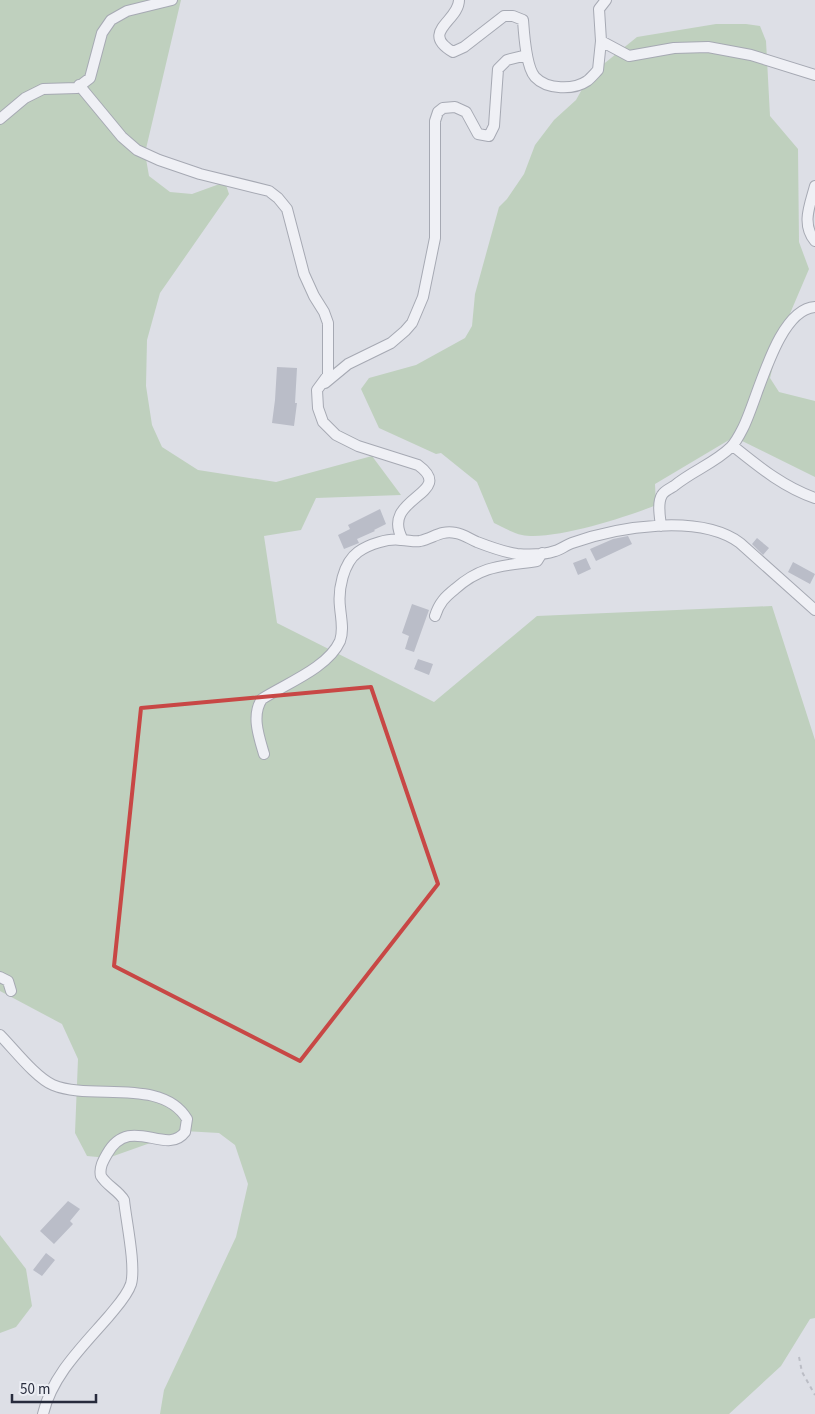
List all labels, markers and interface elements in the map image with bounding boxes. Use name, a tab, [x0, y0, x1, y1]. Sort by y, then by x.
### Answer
scale bar	[12, 1372, 96, 1404]
text: 50 m	[20, 1379, 50, 1400]

